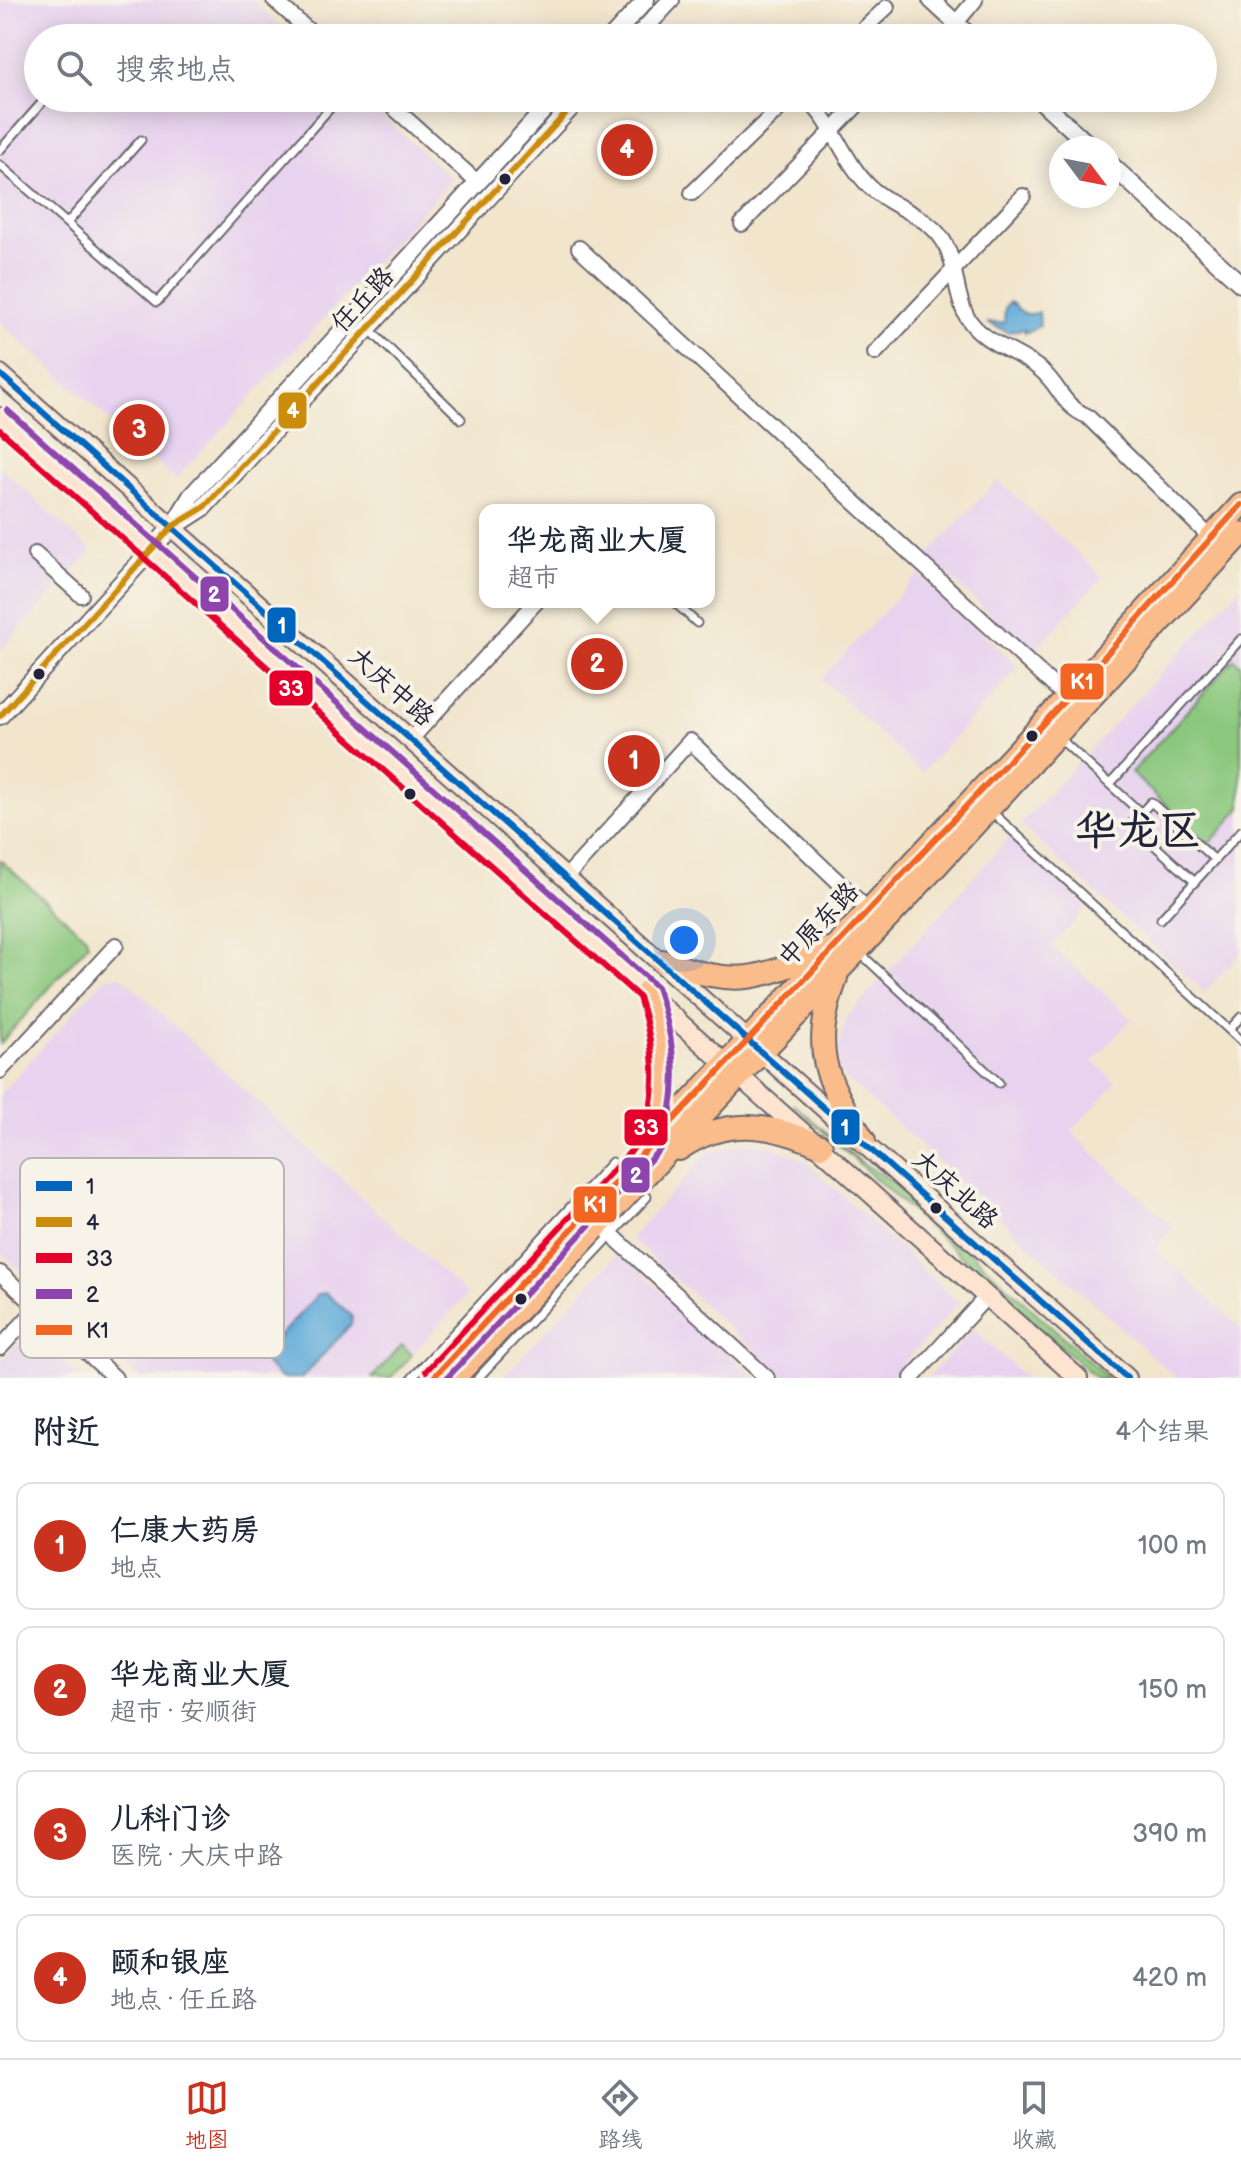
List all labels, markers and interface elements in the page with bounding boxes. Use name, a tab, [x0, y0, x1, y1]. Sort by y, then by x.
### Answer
search box	[24, 24, 1217, 112]
icon: search	[52, 46, 96, 90]
text: 搜索地点	[116, 52, 236, 88]
pin: 4	[601, 120, 653, 180]
north arrow	[1049, 136, 1121, 208]
unlabelled marker	[497, 171, 513, 187]
street label: 任丘路	[325, 261, 401, 339]
line badge: 4	[277, 391, 308, 430]
text: 4	[287, 398, 300, 425]
pin: 3	[113, 400, 165, 460]
popup	[479, 504, 715, 608]
text: 华龙商业大厦	[507, 523, 687, 559]
text: 超市	[507, 563, 559, 594]
line badge: 2	[199, 575, 230, 613]
text: 2	[207, 582, 221, 609]
line badge: 1	[266, 606, 297, 644]
text: 1	[277, 613, 287, 640]
pin: 2	[571, 634, 623, 694]
street label: 大庆中路	[342, 641, 440, 733]
line badge: K1	[1059, 662, 1105, 701]
unlabelled marker	[31, 666, 47, 682]
line badge: 33	[268, 669, 314, 707]
text: K1	[1070, 669, 1094, 696]
text: 33	[278, 676, 304, 703]
unlabelled marker	[1024, 728, 1040, 744]
pin: 1	[608, 731, 660, 791]
unlabelled marker	[402, 786, 418, 802]
district label: 华龙区	[1075, 806, 1201, 857]
street label: 中原东路	[772, 876, 866, 974]
your location	[664, 920, 704, 960]
line badge: 33	[623, 1108, 669, 1147]
line badge: 1	[830, 1108, 861, 1146]
text: 33	[633, 1115, 659, 1142]
text: 1	[840, 1115, 850, 1142]
street label: 大庆北路	[906, 1144, 1004, 1236]
line badge: 2	[620, 1156, 651, 1194]
legend	[20, 1158, 284, 1358]
text: 2	[629, 1163, 643, 1190]
text: 1	[86, 1174, 95, 1201]
line badge: K1	[572, 1185, 618, 1224]
text: K1	[583, 1192, 607, 1219]
unlabelled marker	[928, 1200, 944, 1216]
text: 4	[86, 1210, 100, 1237]
text: 33	[86, 1246, 113, 1273]
text: 2	[86, 1282, 99, 1309]
unlabelled marker	[513, 1291, 529, 1307]
text: K1	[86, 1318, 109, 1345]
text: 附近	[32, 1412, 100, 1453]
text: 4个结果	[1115, 1417, 1209, 1448]
text: 仁康大药房	[110, 1513, 260, 1549]
text: 1	[55, 1531, 65, 1562]
text: 100 m	[1138, 1531, 1207, 1562]
text: 地点	[110, 1553, 162, 1584]
text: 华龙商业大厦	[110, 1657, 290, 1693]
text: 2	[52, 1675, 68, 1706]
text: 150 m	[1138, 1675, 1207, 1706]
text: 超市 · 安顺街	[110, 1697, 257, 1728]
text: 儿科门诊	[110, 1801, 230, 1837]
text: 3	[52, 1819, 68, 1850]
text: 390 m	[1132, 1819, 1207, 1850]
text: 医院 · 大庆中路	[110, 1841, 283, 1872]
text: 颐和银座	[110, 1945, 230, 1981]
text: 4	[52, 1963, 68, 1994]
text: 420 m	[1132, 1963, 1207, 1994]
text: 地点 · 任丘路	[110, 1985, 257, 2016]
tab: 地图	[185, 2076, 229, 2154]
tab: 路线	[598, 2076, 642, 2154]
tab: 收藏	[1012, 2076, 1056, 2154]

